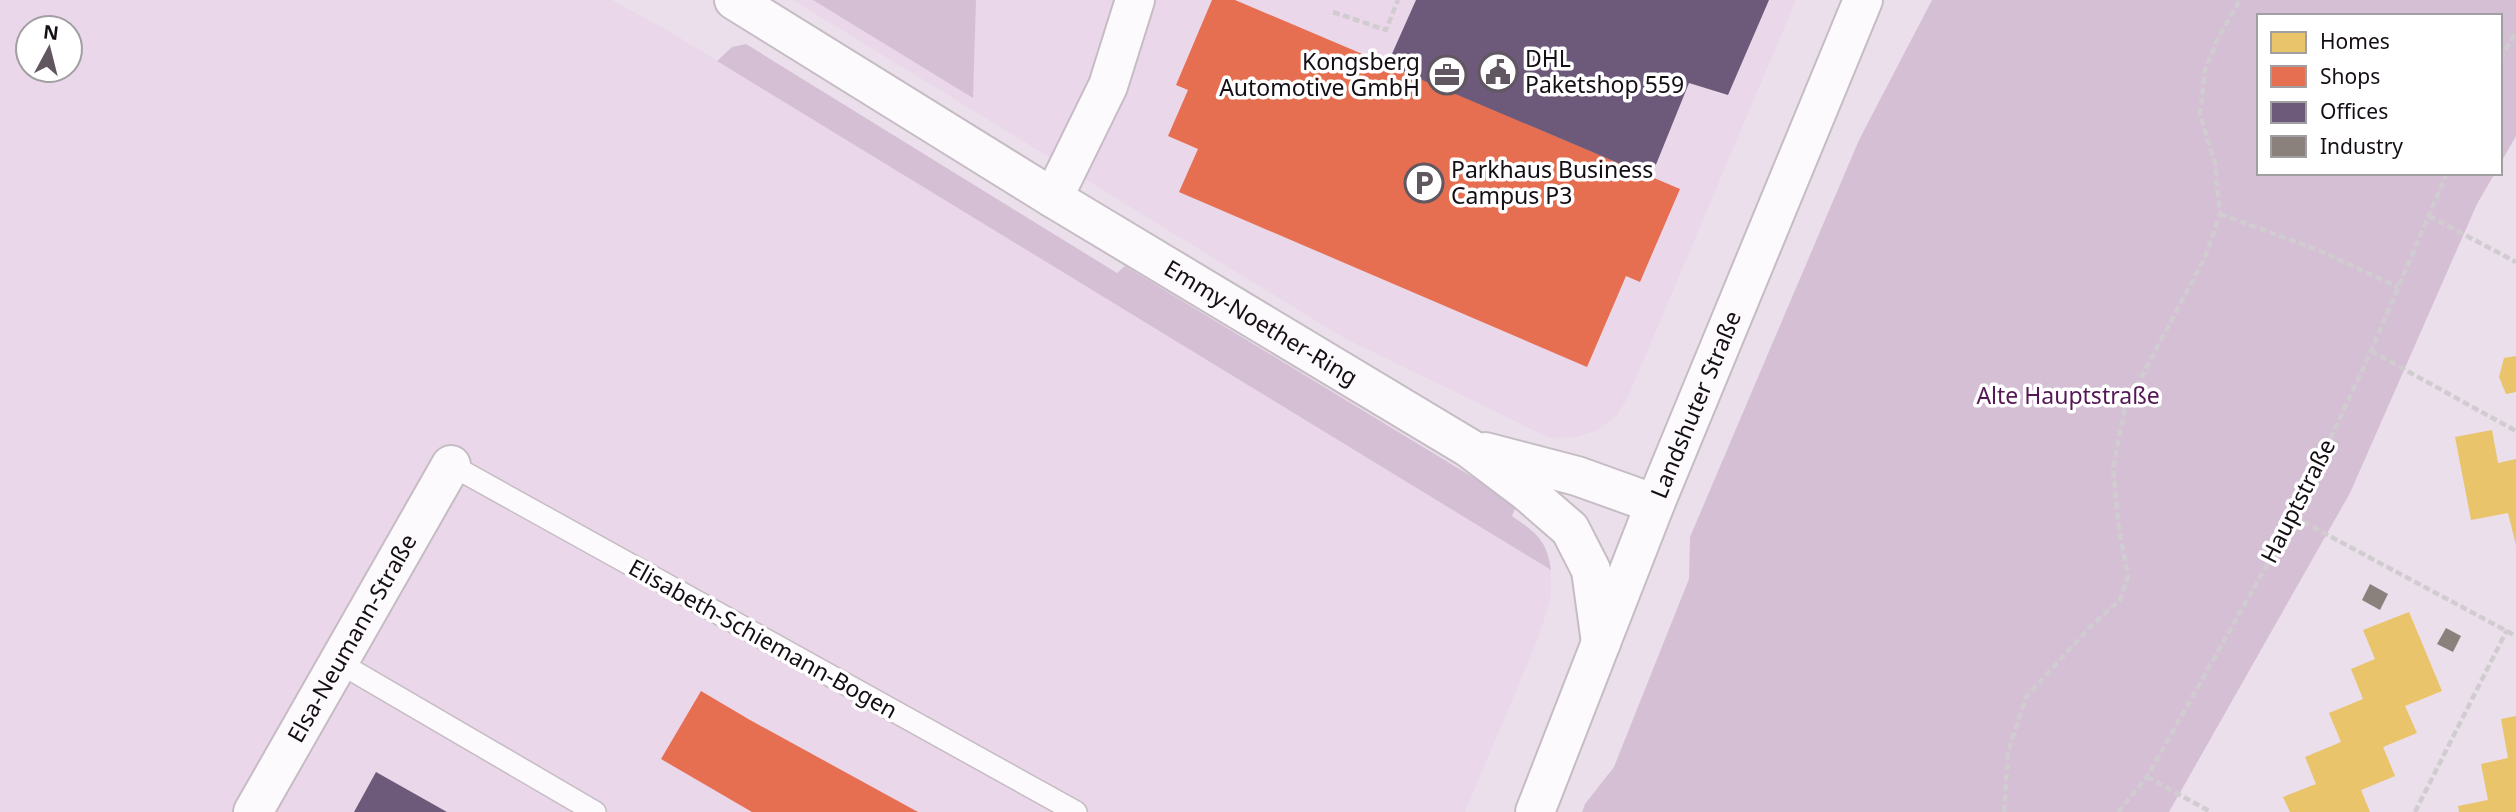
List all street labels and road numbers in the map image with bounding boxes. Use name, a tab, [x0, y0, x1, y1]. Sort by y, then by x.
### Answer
street label: Emmy-Noether-Ring	[1159, 252, 1364, 393]
street label: Landshuter Straße	[1642, 306, 1748, 503]
street label: Hauptstraße	[2252, 433, 2342, 568]
street label: Elsa-Neumann-Straße	[279, 528, 423, 748]
street label: Elisabeth-Schiemann-Bogen	[623, 551, 904, 726]

